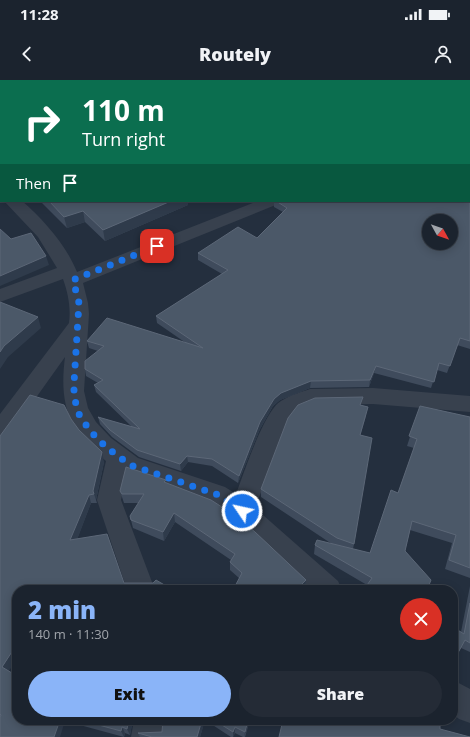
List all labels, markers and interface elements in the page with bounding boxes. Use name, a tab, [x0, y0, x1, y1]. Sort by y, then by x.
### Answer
text: 11:28	[20, 4, 59, 24]
text: Routely	[199, 42, 271, 66]
icon: back	[16, 43, 38, 65]
icon: person	[432, 43, 454, 65]
text: 110 m	[82, 91, 165, 129]
icon: right	[16, 96, 68, 148]
text: Turn right	[82, 127, 165, 151]
icon: arrive	[59, 172, 81, 194]
text: Then	[16, 173, 51, 193]
north arrow	[422, 214, 458, 250]
map controls	[422, 214, 458, 250]
pin	[140, 229, 174, 263]
icon: arrive	[146, 235, 168, 257]
position arrow	[221, 490, 263, 532]
text: 2 min	[28, 593, 96, 626]
button: close	[400, 598, 442, 640]
text: 140 m · 11:30	[28, 625, 109, 643]
button: Exit	[28, 671, 231, 717]
button: Share	[239, 671, 442, 717]

